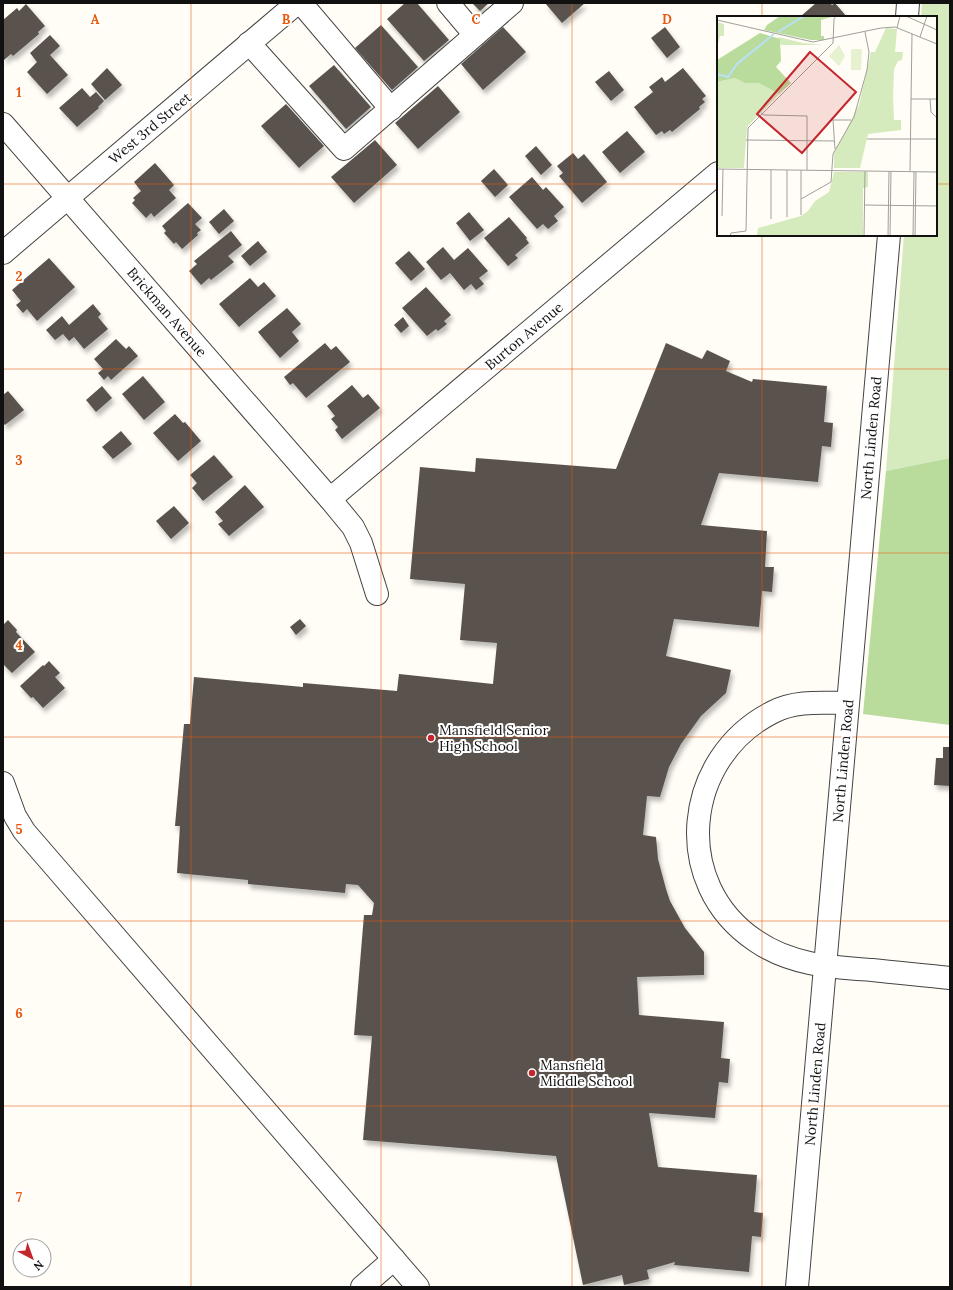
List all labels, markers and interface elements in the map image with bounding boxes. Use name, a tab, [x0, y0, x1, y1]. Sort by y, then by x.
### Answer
text: A	[91, 11, 100, 28]
text: B	[282, 11, 291, 28]
text: C	[472, 11, 481, 28]
text: D	[662, 11, 672, 28]
inset map	[717, 16, 937, 236]
text: 1	[16, 84, 22, 101]
street label: West 3rd Street	[105, 88, 195, 168]
street label: Brickman Avenue	[123, 263, 211, 361]
text: 2	[16, 268, 23, 285]
street label: Burton Avenue	[481, 298, 567, 374]
street label: North Linden Road	[857, 376, 885, 500]
text: 3	[15, 452, 23, 469]
text: 4	[15, 637, 23, 654]
street label: North Linden Road	[829, 699, 857, 823]
place label: Mansfield Senior High School	[439, 721, 548, 755]
marker: Mansfield Senior High School	[426, 733, 436, 743]
text: 5	[15, 821, 23, 838]
text: 6	[15, 1005, 23, 1022]
street label: North Linden Road	[801, 1022, 829, 1146]
place label: Mansfield Middle School	[540, 1056, 633, 1090]
marker: Mansfield Middle School	[527, 1068, 537, 1078]
text: 7	[16, 1189, 22, 1206]
north arrow	[12, 1238, 52, 1278]
text: N	[30, 1257, 46, 1274]

